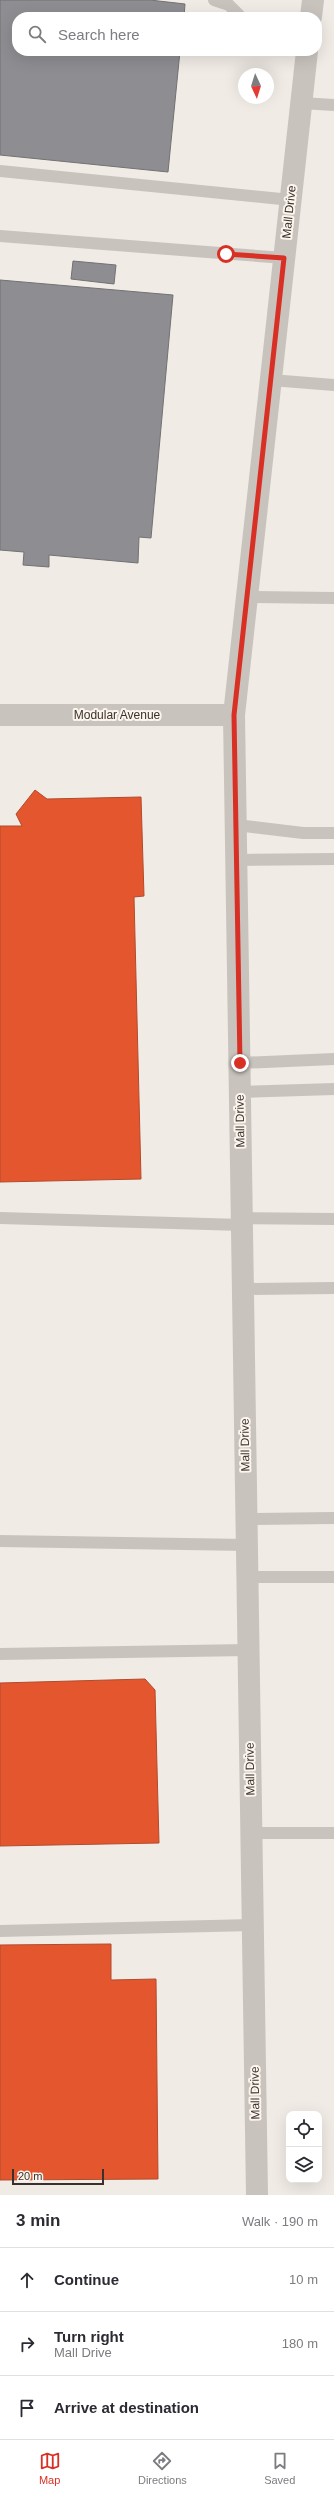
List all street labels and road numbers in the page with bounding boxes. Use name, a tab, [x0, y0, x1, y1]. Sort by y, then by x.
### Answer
street label: Mall Drive	[279, 184, 299, 239]
street label: Modular Avenue	[74, 708, 161, 722]
street label: Mall Drive	[233, 1094, 247, 1148]
street label: Mall Drive	[238, 1418, 252, 1472]
street label: Mall Drive	[243, 1742, 257, 1796]
street label: Mall Drive	[248, 2066, 262, 2120]

